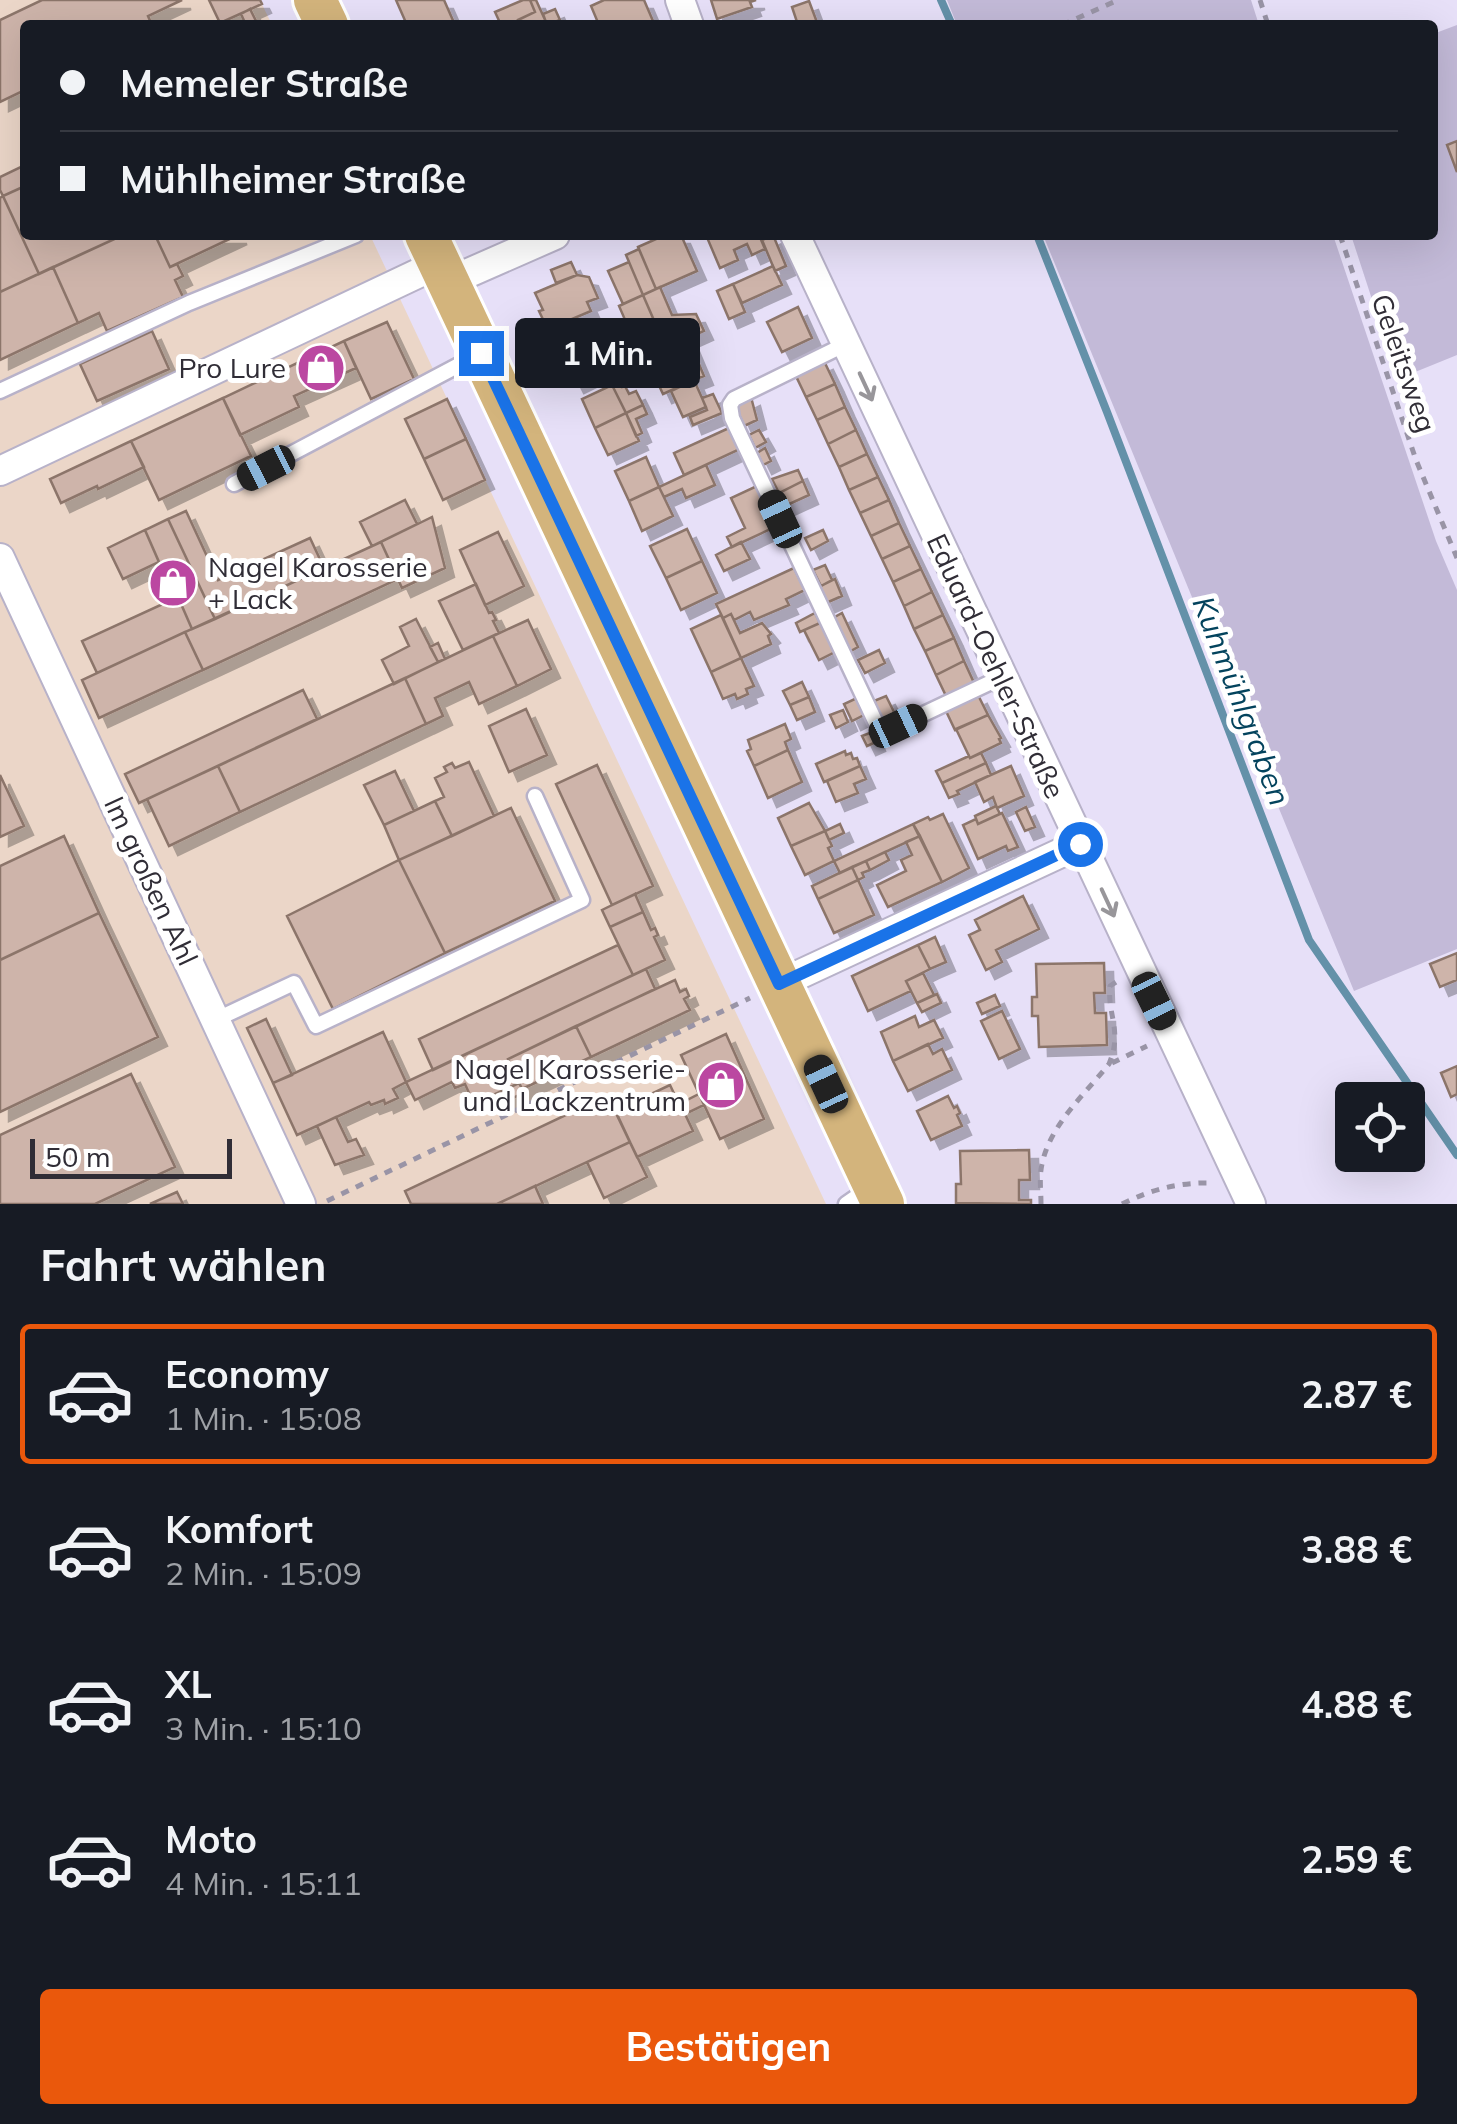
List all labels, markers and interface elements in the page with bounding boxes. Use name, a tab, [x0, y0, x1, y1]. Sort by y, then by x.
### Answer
text: Memeler Straße	[120, 59, 408, 107]
text: Mühlheimer Straße	[120, 155, 466, 203]
street label: Geleitsweg	[1364, 289, 1444, 437]
callout: 1 Min.	[516, 318, 701, 388]
route end	[459, 331, 504, 376]
text: 1 Min.	[562, 333, 653, 373]
shop icon: Pro Lure	[295, 342, 347, 394]
place label: Pro Lure	[178, 350, 286, 385]
one-way arrow	[857, 371, 876, 401]
car	[232, 441, 300, 495]
car	[754, 485, 806, 553]
street label: Eduard-Oehler-Straße	[920, 528, 1073, 804]
place label: Nagel Karosserie + Lack	[208, 549, 427, 616]
shop icon: Nagel Karosserie + Lack	[147, 557, 199, 609]
water label: Kuhmühlgraben	[1185, 591, 1299, 810]
car	[864, 700, 932, 752]
street label: Im großen Ahl	[97, 791, 206, 971]
route start	[1058, 822, 1103, 867]
one-way arrow	[1099, 887, 1118, 917]
car	[1127, 967, 1181, 1035]
car	[800, 1050, 852, 1118]
place label: Nagel Karosserie- und Lackzentrum	[454, 1051, 686, 1118]
shop icon: Nagel Karosserie- und Lackzentrum	[695, 1059, 747, 1111]
map controls	[1335, 1082, 1425, 1172]
button: locate	[1335, 1082, 1425, 1172]
scale bar	[30, 1134, 232, 1178]
text: 50 m	[45, 1139, 111, 1174]
text: Fahrt wählen	[40, 1236, 327, 1292]
icon: car	[45, 1349, 135, 1439]
text: Economy	[165, 1350, 329, 1398]
text: 2.87 €	[1301, 1370, 1412, 1418]
text: 1 Min. · 15:08	[165, 1398, 362, 1438]
icon: car	[45, 1504, 135, 1594]
text: Komfort	[165, 1505, 313, 1553]
text: 3.88 €	[1301, 1525, 1412, 1573]
text: 2 Min. · 15:09	[165, 1553, 362, 1593]
icon: car	[45, 1659, 135, 1749]
text: XL	[165, 1660, 212, 1708]
text: 4.88 €	[1301, 1680, 1412, 1728]
text: 3 Min. · 15:10	[165, 1708, 362, 1748]
icon: car	[45, 1814, 135, 1904]
text: Moto	[165, 1815, 257, 1863]
text: 2.59 €	[1301, 1835, 1412, 1883]
text: 4 Min. · 15:11	[165, 1863, 362, 1903]
button: Bestätigen	[40, 1989, 1417, 2104]

